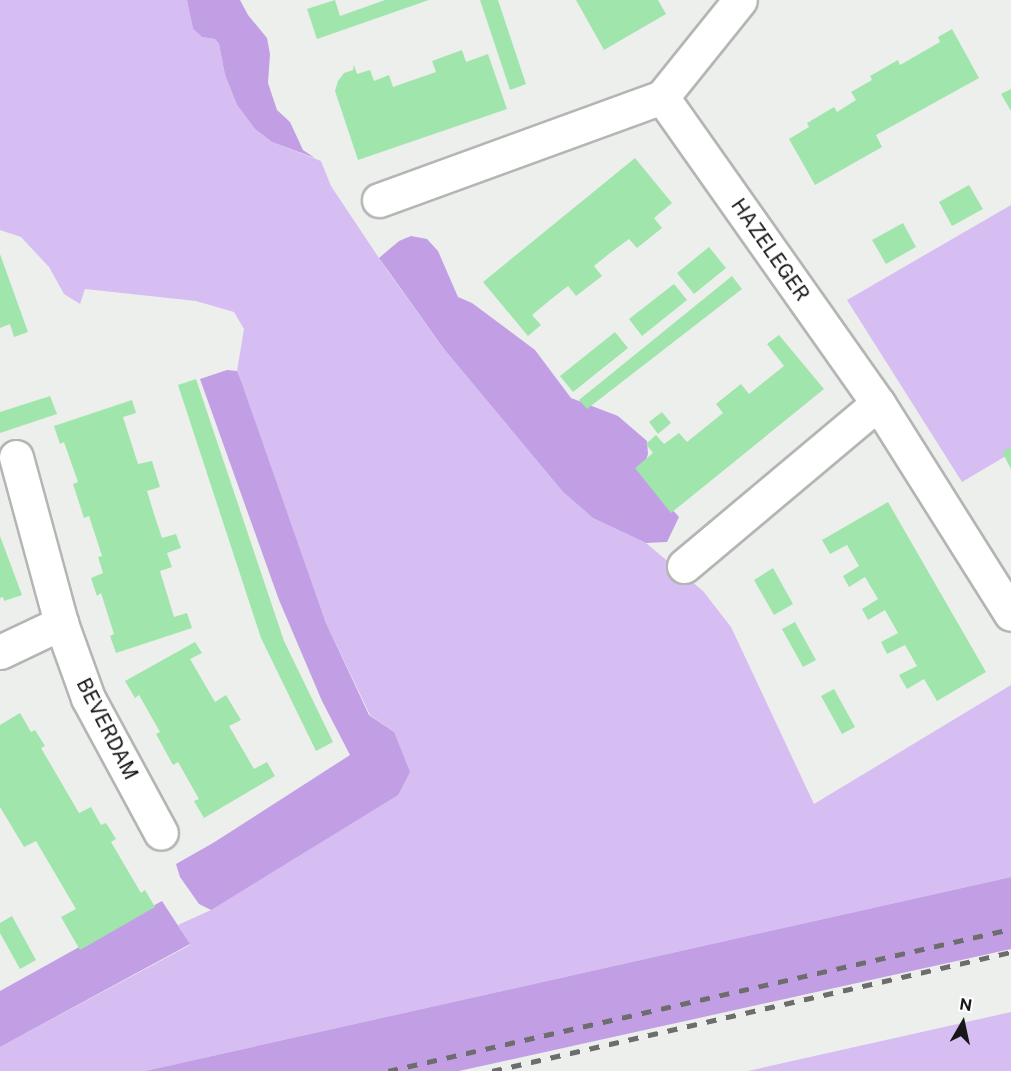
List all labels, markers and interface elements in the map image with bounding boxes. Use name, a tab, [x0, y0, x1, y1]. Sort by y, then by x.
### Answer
street label: HAZELEGER	[726, 194, 814, 306]
street label: BEVERDAM	[71, 674, 143, 784]
north arrow	[933, 993, 993, 1053]
text: N	[958, 994, 974, 1015]

